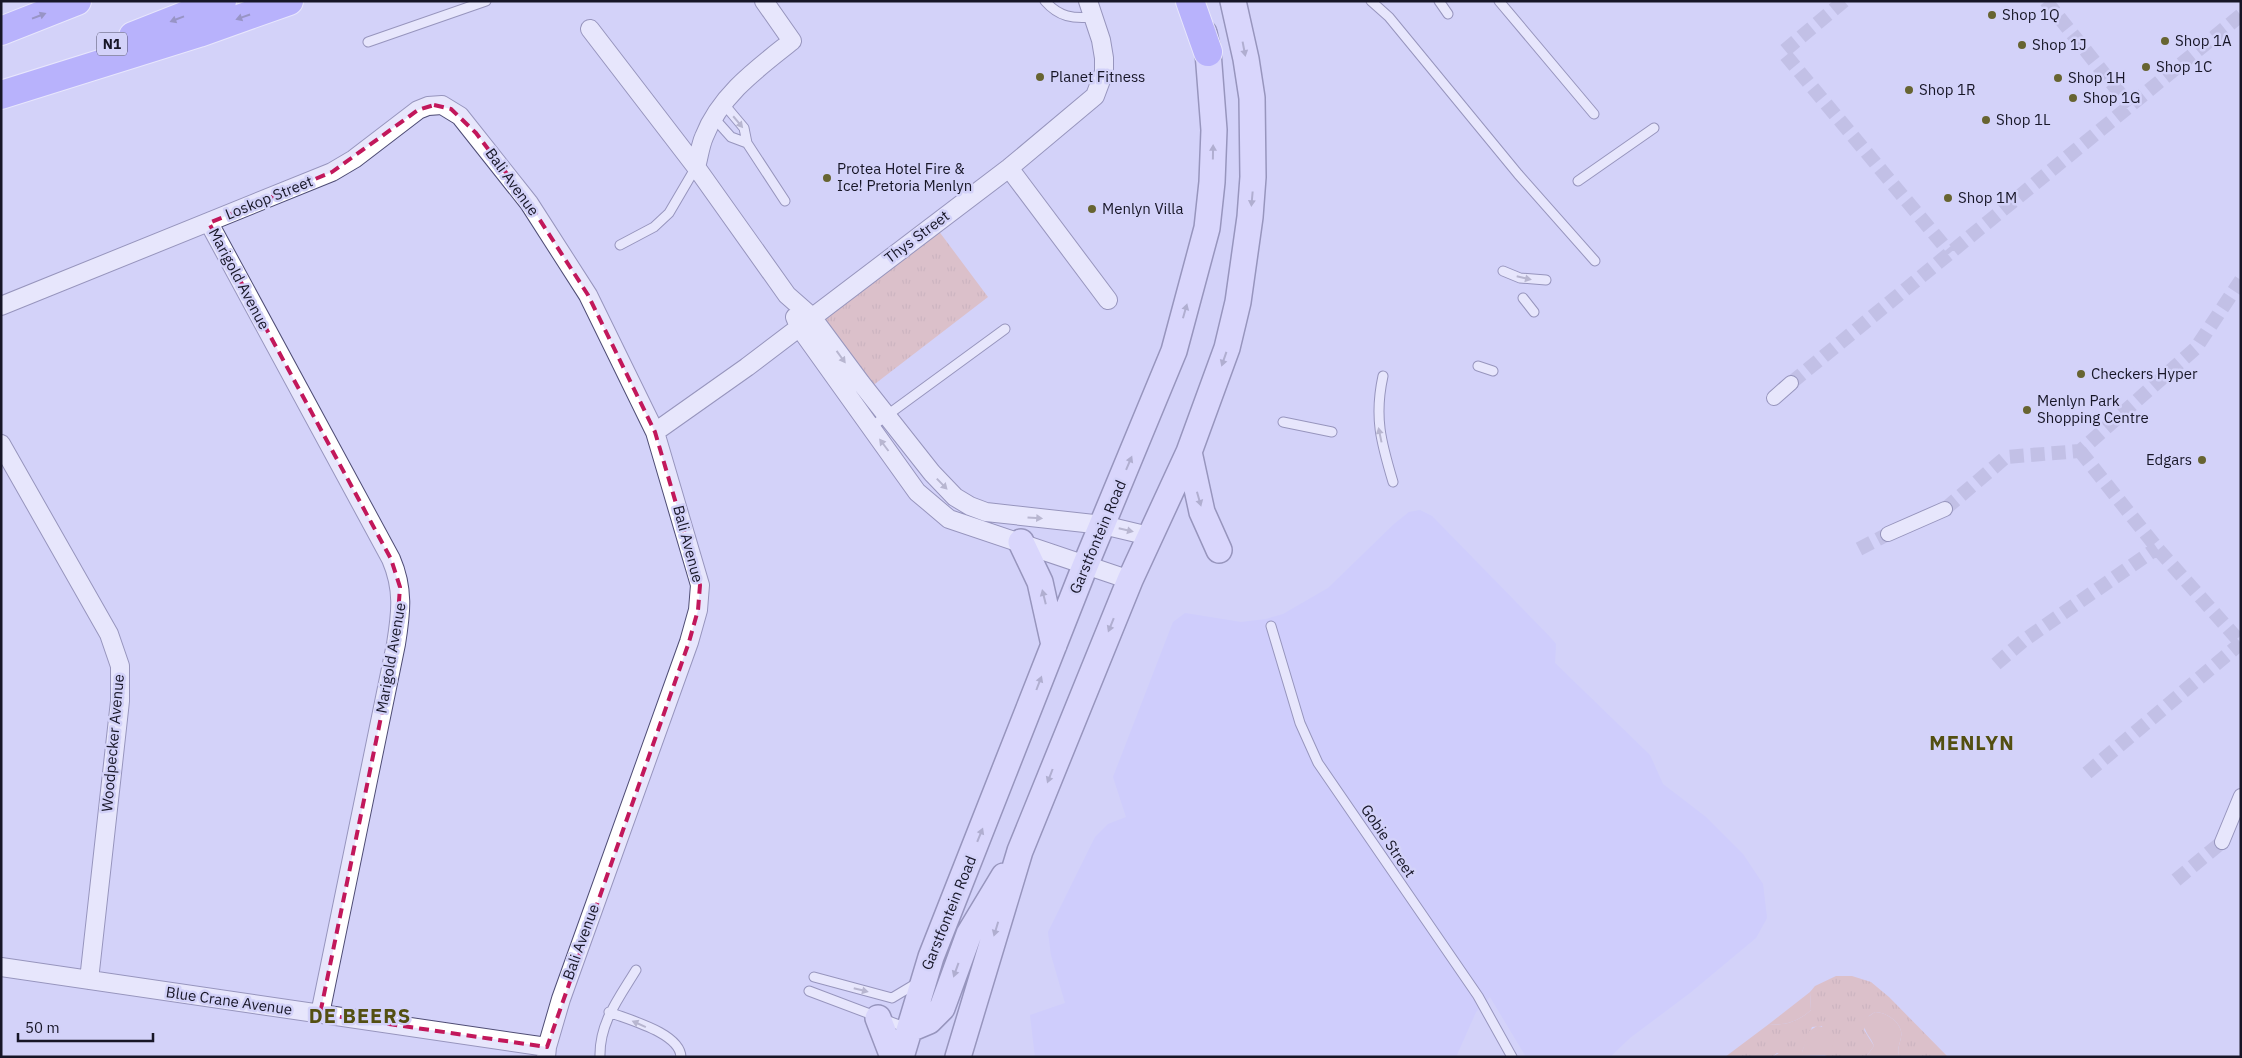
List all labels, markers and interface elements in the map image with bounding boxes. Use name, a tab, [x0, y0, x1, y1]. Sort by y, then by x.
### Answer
place label: Shop 1Q	[2002, 5, 2060, 24]
marker: Shop 1Q	[1986, 9, 1998, 21]
one-way arrow	[32, 12, 47, 20]
one-way arrow	[235, 13, 250, 21]
one-way arrow	[169, 15, 184, 23]
place label: Shop 1A	[2175, 31, 2232, 50]
road number: N1	[97, 33, 127, 56]
place label: Shop 1J	[2032, 35, 2087, 54]
marker: Shop 1A	[2159, 35, 2171, 47]
marker: Shop 1J	[2016, 39, 2028, 51]
one-way arrow	[1241, 41, 1249, 57]
place label: Shop 1C	[2156, 57, 2212, 76]
marker: Shop 1C	[2140, 61, 2152, 73]
place label: Planet Fitness	[1050, 67, 1145, 86]
place label: Shop 1H	[2068, 68, 2125, 87]
marker: Planet Fitness	[1034, 71, 1046, 83]
marker: Shop 1H	[2052, 72, 2064, 84]
place label: Shop 1R	[1919, 80, 1975, 99]
marker: Shop 1R	[1903, 84, 1915, 96]
place label: Shop 1G	[2083, 88, 2140, 107]
marker: Shop 1G	[2067, 92, 2079, 104]
place label: Shop 1L	[1996, 110, 2051, 129]
marker: Shop 1L	[1980, 114, 1992, 126]
one-way arrow	[733, 115, 744, 128]
street label: Bali Avenue	[481, 144, 543, 219]
one-way arrow	[1209, 144, 1217, 160]
place label: Protea Hotel Fire & Ice! Pretoria Menlyn	[837, 159, 972, 195]
street label: Loskop Street	[222, 171, 315, 224]
marker: Protea Hotel Fire & Ice! Pretoria Menlyn	[821, 172, 833, 184]
place label: Shop 1M	[1958, 188, 2017, 207]
one-way arrow	[1247, 192, 1255, 208]
marker: Shop 1M	[1942, 192, 1954, 204]
place label: Menlyn Villa	[1102, 199, 1183, 218]
marker: Menlyn Villa	[1086, 203, 1098, 215]
street label: Thys Street	[880, 206, 953, 267]
street label: Marigold Avenue	[205, 225, 274, 333]
one-way arrow	[1516, 274, 1531, 282]
one-way arrow	[1182, 304, 1190, 319]
one-way arrow	[836, 350, 846, 363]
one-way arrow	[1220, 352, 1228, 367]
place label: Checkers Hyper	[2091, 364, 2198, 383]
marker: Checkers Hyper	[2075, 368, 2087, 380]
place label: Menlyn Park Shopping Centre	[2037, 391, 2149, 427]
marker: Menlyn Park Shopping Centre	[2021, 404, 2033, 416]
one-way arrow	[1376, 427, 1384, 442]
one-way arrow	[879, 439, 890, 452]
place label: Edgars	[2146, 450, 2192, 469]
marker: Edgars	[2196, 454, 2208, 466]
one-way arrow	[1125, 456, 1133, 471]
street label: Garstfontein Road	[1065, 477, 1130, 597]
one-way arrow	[936, 478, 948, 490]
one-way arrow	[1195, 492, 1203, 507]
street label: Bali Avenue	[669, 503, 708, 585]
one-way arrow	[1027, 514, 1043, 522]
one-way arrow	[1119, 526, 1134, 534]
one-way arrow	[1040, 590, 1048, 605]
street label: Marigold Avenue	[371, 601, 410, 715]
one-way arrow	[1107, 618, 1115, 633]
street label: Woodpecker Avenue	[97, 673, 128, 813]
one-way arrow	[1036, 676, 1044, 691]
district label: MENLYN	[1929, 729, 2015, 756]
one-way arrow	[1046, 768, 1053, 783]
street label: Gobie Street	[1357, 801, 1420, 881]
one-way arrow	[977, 828, 985, 842]
street label: Garstfontein Road	[917, 853, 980, 973]
street label: Bali Avenue	[558, 901, 603, 982]
one-way arrow	[992, 922, 1000, 937]
one-way arrow	[952, 963, 960, 978]
street label: Blue Crane Avenue	[165, 982, 293, 1019]
one-way arrow	[854, 986, 869, 994]
district label: DE BEERS	[309, 1002, 411, 1029]
scale bar	[18, 1010, 152, 1042]
text: 50 m	[25, 1018, 60, 1037]
one-way arrow	[632, 1020, 646, 1028]

